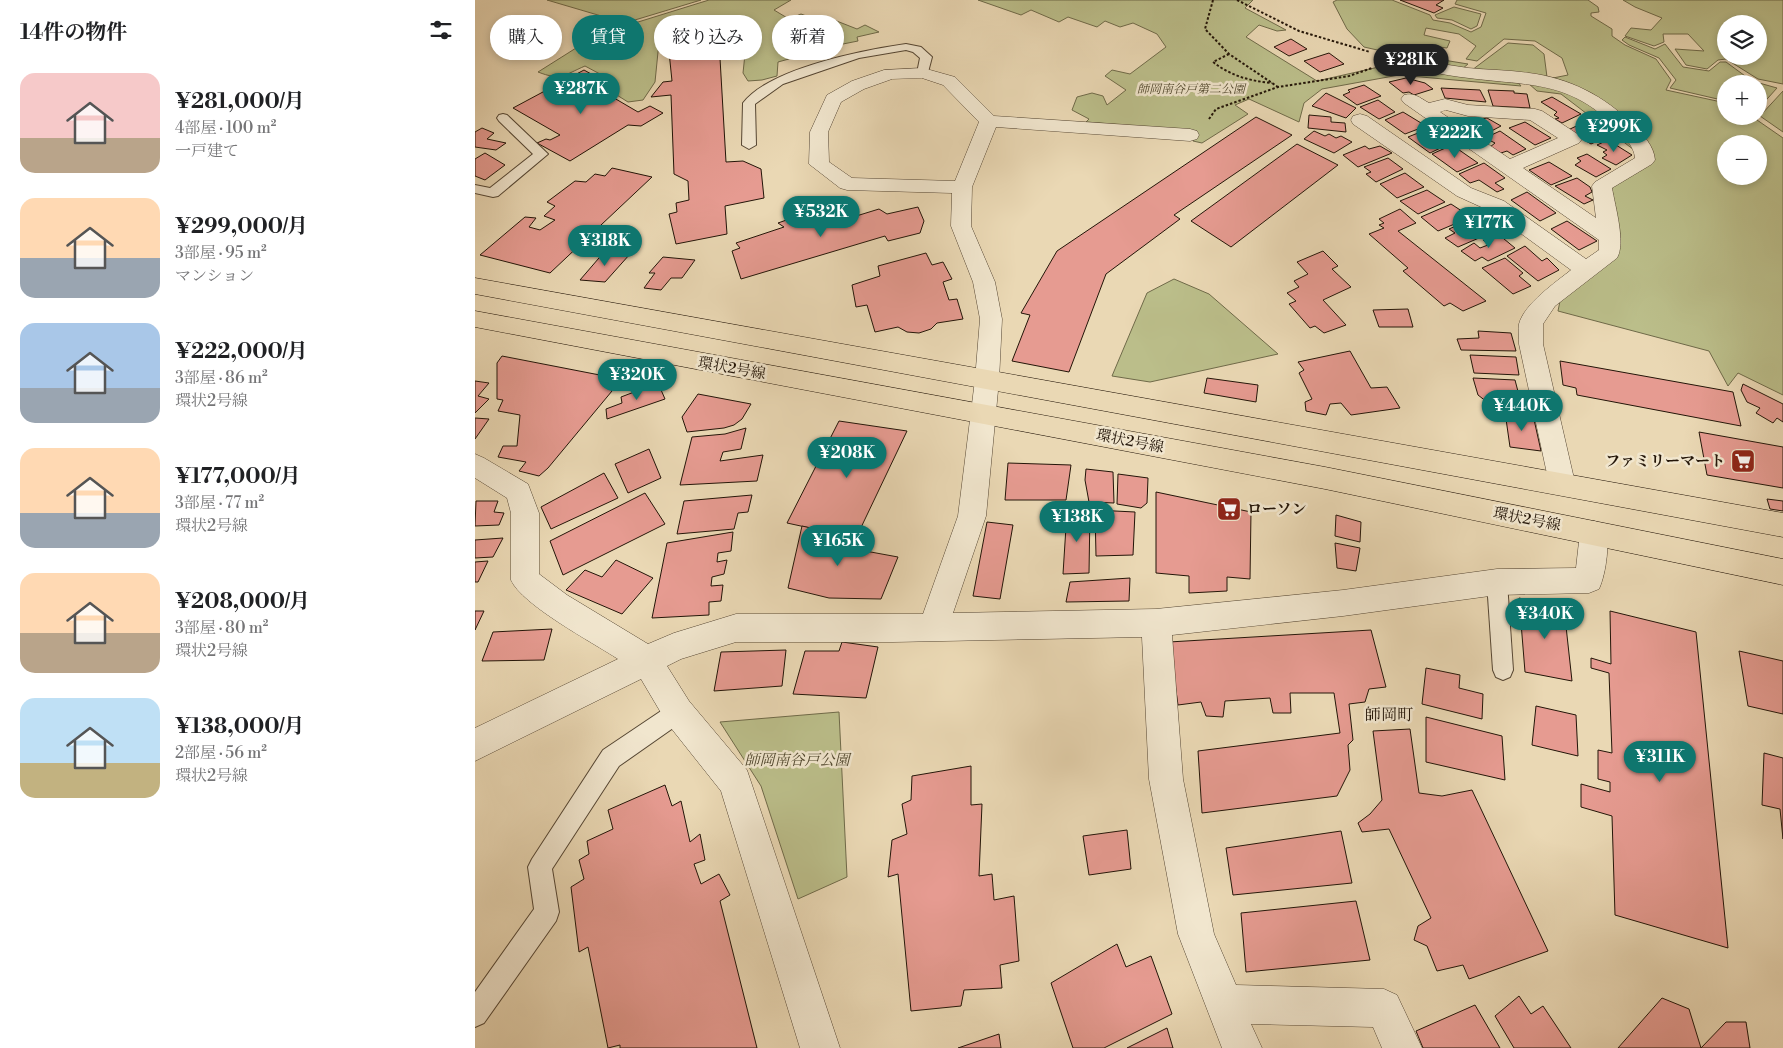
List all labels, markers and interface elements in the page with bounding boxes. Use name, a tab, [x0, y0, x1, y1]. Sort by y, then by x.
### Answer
chip: 購入	[490, 15, 562, 60]
chip: 賃貸	[572, 15, 644, 60]
chip: 絞り込み	[654, 15, 762, 60]
chip: 新着	[772, 15, 844, 60]
map controls	[1717, 15, 1767, 185]
button: layers	[1717, 15, 1767, 65]
icon: filters	[427, 16, 455, 44]
text: 14件の物件	[20, 20, 127, 46]
pin: ¥281K	[1376, 44, 1446, 86]
text: ¥281K	[1385, 50, 1437, 70]
pin: ¥287K	[546, 72, 616, 115]
button: +	[1717, 75, 1767, 125]
text: ¥287K	[554, 79, 608, 99]
park label: 師岡南谷戸第二公園	[1137, 82, 1247, 97]
text: ¥281,000/月	[175, 89, 305, 115]
icon: home	[60, 93, 120, 153]
pin: ¥299K	[1579, 110, 1649, 153]
pin: ¥222K	[1420, 116, 1490, 159]
text: ¥299K	[1586, 117, 1642, 137]
text: 4部屋 · 100 m²	[175, 118, 276, 138]
text: ¥222K	[1427, 123, 1483, 143]
button: −	[1717, 135, 1767, 185]
text: 一戸建て	[175, 141, 239, 161]
pin: ¥532K	[786, 196, 856, 238]
text: ¥532K	[794, 202, 848, 222]
pin: ¥177K	[1454, 206, 1524, 249]
text: ¥177K	[1464, 213, 1514, 233]
text: ¥299,000/月	[175, 214, 308, 240]
icon: home	[60, 218, 120, 278]
pin: ¥318K	[570, 224, 640, 267]
text: ¥318K	[579, 231, 631, 251]
text: 3部屋 · 95 m²	[175, 243, 267, 263]
text: マンション	[175, 266, 254, 286]
text: ¥222,000/月	[175, 339, 308, 365]
icon: home	[60, 343, 120, 403]
street label: 環状2号線	[697, 353, 767, 384]
pin: ¥320K	[602, 358, 672, 401]
text: ¥320K	[609, 365, 665, 385]
text: 3部屋 · 86 m²	[175, 368, 268, 388]
pin: ¥440K	[1487, 390, 1557, 432]
text: 環状2号線	[175, 391, 248, 411]
text: ¥440K	[1493, 396, 1551, 416]
street label: 環状2号線	[1094, 426, 1165, 457]
pin: ¥208K	[812, 436, 882, 479]
text: ¥208K	[818, 443, 876, 463]
supermarket icon: ファミリーマート	[1730, 448, 1756, 474]
place label: ファミリーマート	[1605, 452, 1725, 471]
text: ¥177,000/月	[175, 464, 301, 490]
icon: home	[60, 468, 120, 528]
text: 3部屋 · 77 m²	[175, 493, 264, 513]
supermarket icon: ローソン	[1216, 496, 1242, 522]
pin: ¥138K	[1042, 500, 1112, 543]
place label: ローソン	[1247, 500, 1306, 519]
street label: 環状2号線	[1491, 504, 1562, 535]
text: ¥138K	[1051, 507, 1103, 527]
text: 環状2号線	[175, 516, 248, 536]
pin: ¥165K	[803, 524, 873, 567]
text: ¥165K	[812, 531, 864, 551]
text: ¥208,000/月	[175, 589, 310, 615]
icon: home	[60, 593, 120, 653]
pin: ¥340K	[1510, 598, 1580, 640]
text: ¥340K	[1516, 604, 1574, 624]
text: 3部屋 · 80 m²	[175, 618, 268, 638]
text: 環状2号線	[175, 641, 248, 661]
district label: 師岡町	[1365, 705, 1413, 725]
text: ¥138,000/月	[175, 714, 304, 740]
icon: home	[60, 718, 120, 778]
pin: ¥311K	[1625, 740, 1695, 783]
text: 2部屋 · 56 m²	[175, 743, 267, 763]
text: ¥311K	[1635, 747, 1685, 767]
park label: 師岡南谷戸公園	[744, 751, 852, 770]
text: 環状2号線	[175, 766, 248, 786]

